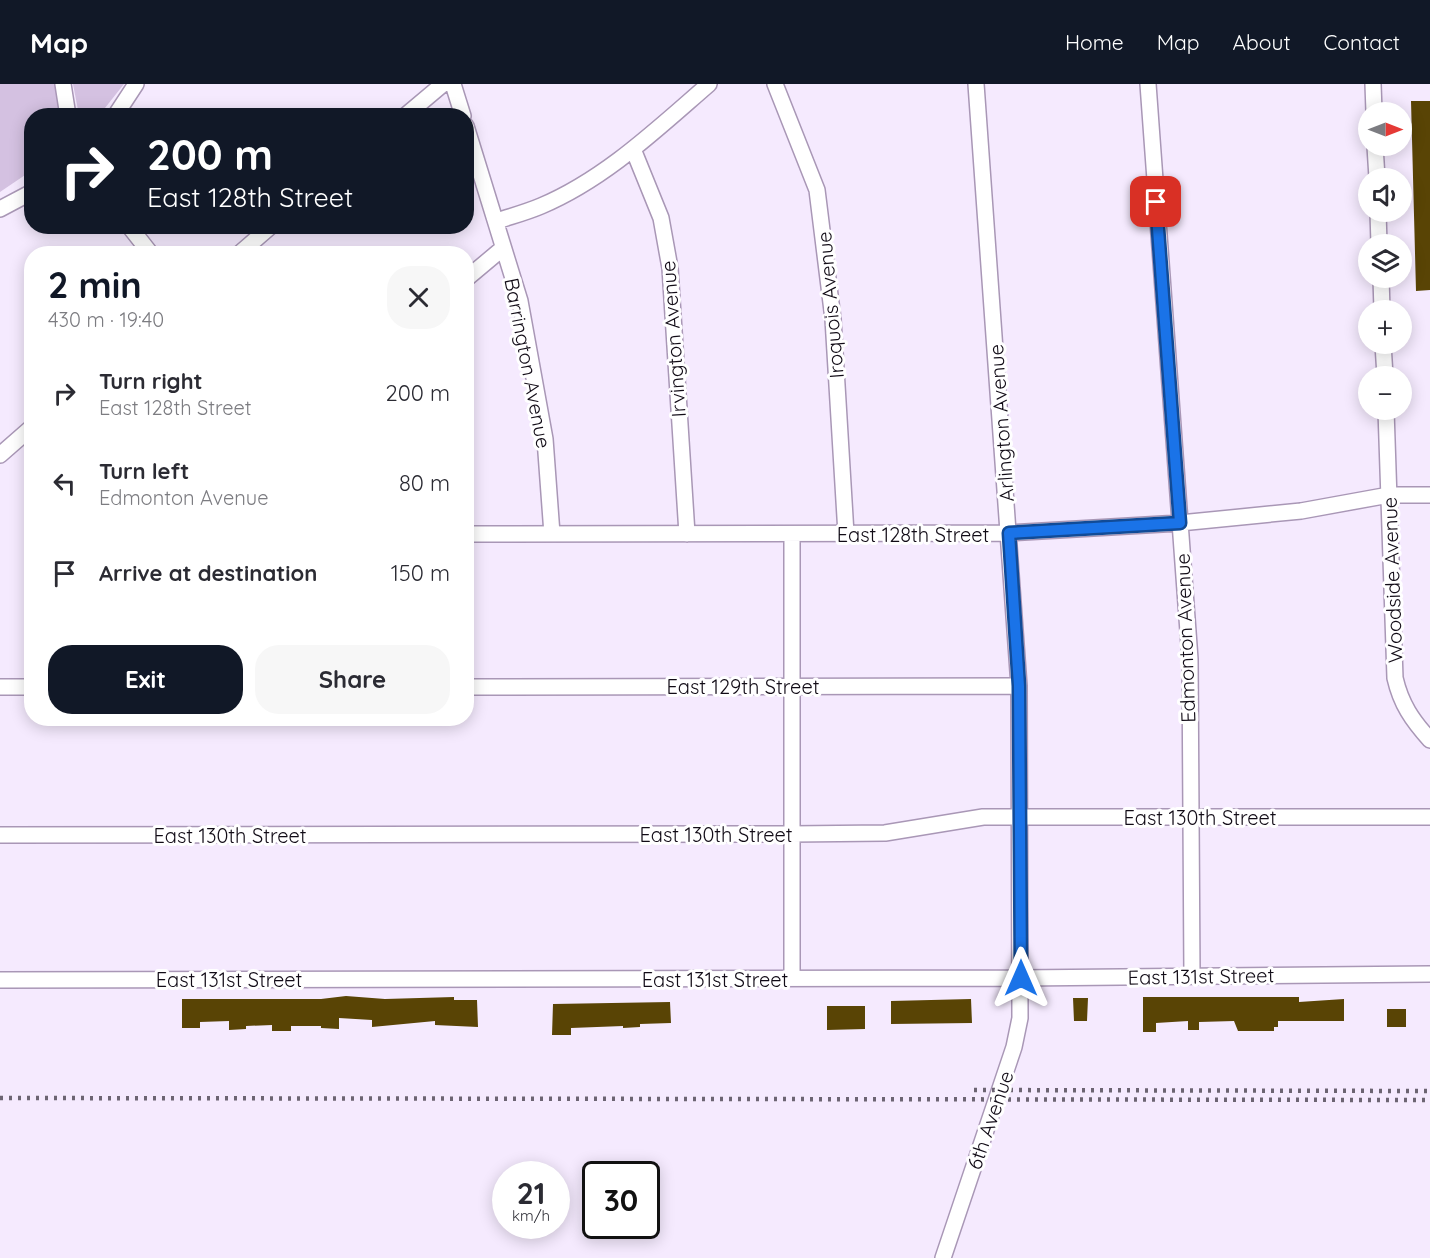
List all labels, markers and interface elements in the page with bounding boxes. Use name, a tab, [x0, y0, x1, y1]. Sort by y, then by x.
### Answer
text: Map	[30, 25, 88, 60]
text: Home	[1065, 29, 1124, 55]
text: Map	[1157, 29, 1200, 55]
text: About	[1233, 29, 1291, 55]
text: Contact	[1324, 29, 1400, 55]
north arrow	[1358, 102, 1412, 156]
map controls	[1358, 102, 1412, 420]
text: 200 m	[147, 128, 273, 181]
icon: right	[48, 132, 126, 210]
button: sound	[1358, 168, 1412, 222]
pin	[1130, 176, 1181, 227]
text: East 128th Street	[147, 180, 353, 214]
icon: arrive	[1139, 185, 1172, 218]
street label: Iroquois Avenue	[811, 230, 849, 380]
button: layers	[1358, 234, 1412, 288]
street label: Irvington Avenue	[655, 260, 691, 418]
text: 2 min	[48, 262, 142, 307]
button: close	[387, 266, 450, 329]
street label: Barrington Avenue	[499, 276, 557, 450]
button: +	[1358, 300, 1412, 354]
text: 430 m · 19:40	[48, 307, 164, 332]
street label: Arlington Avenue	[983, 343, 1019, 503]
button: −	[1358, 366, 1412, 420]
text: Turn right	[99, 367, 203, 395]
icon: right	[48, 377, 81, 410]
text: 200 m	[386, 379, 450, 407]
text: East 128th Street	[99, 395, 252, 420]
text: Turn left	[99, 457, 189, 485]
icon: left	[48, 467, 81, 500]
text: 80 m	[399, 469, 450, 497]
text: Edmonton Avenue	[99, 485, 268, 510]
street label: Woodside Avenue	[1377, 496, 1407, 664]
street label: East 128th Street	[837, 522, 990, 547]
street label: Edmonton Avenue	[1170, 553, 1200, 723]
icon: arrive	[48, 557, 81, 590]
text: Arrive at destination	[99, 559, 317, 587]
text: 150 m	[391, 559, 450, 587]
button: Exit	[48, 645, 243, 714]
button: Share	[255, 645, 450, 714]
street label: East 129th Street	[667, 674, 820, 699]
street label: East 130th Street	[1123, 805, 1277, 830]
street label: East 130th Street	[639, 822, 793, 847]
street label: East 130th Street	[153, 823, 307, 848]
position arrow	[989, 946, 1053, 1010]
street label: East 131st Street	[1127, 962, 1275, 990]
street label: East 131st Street	[156, 967, 303, 992]
street label: East 131st Street	[642, 967, 789, 992]
street label: 6th Avenue	[961, 1067, 1019, 1173]
speed limit sign: 30	[582, 1161, 660, 1239]
text: 21	[517, 1174, 545, 1212]
text: km/h	[512, 1206, 550, 1225]

